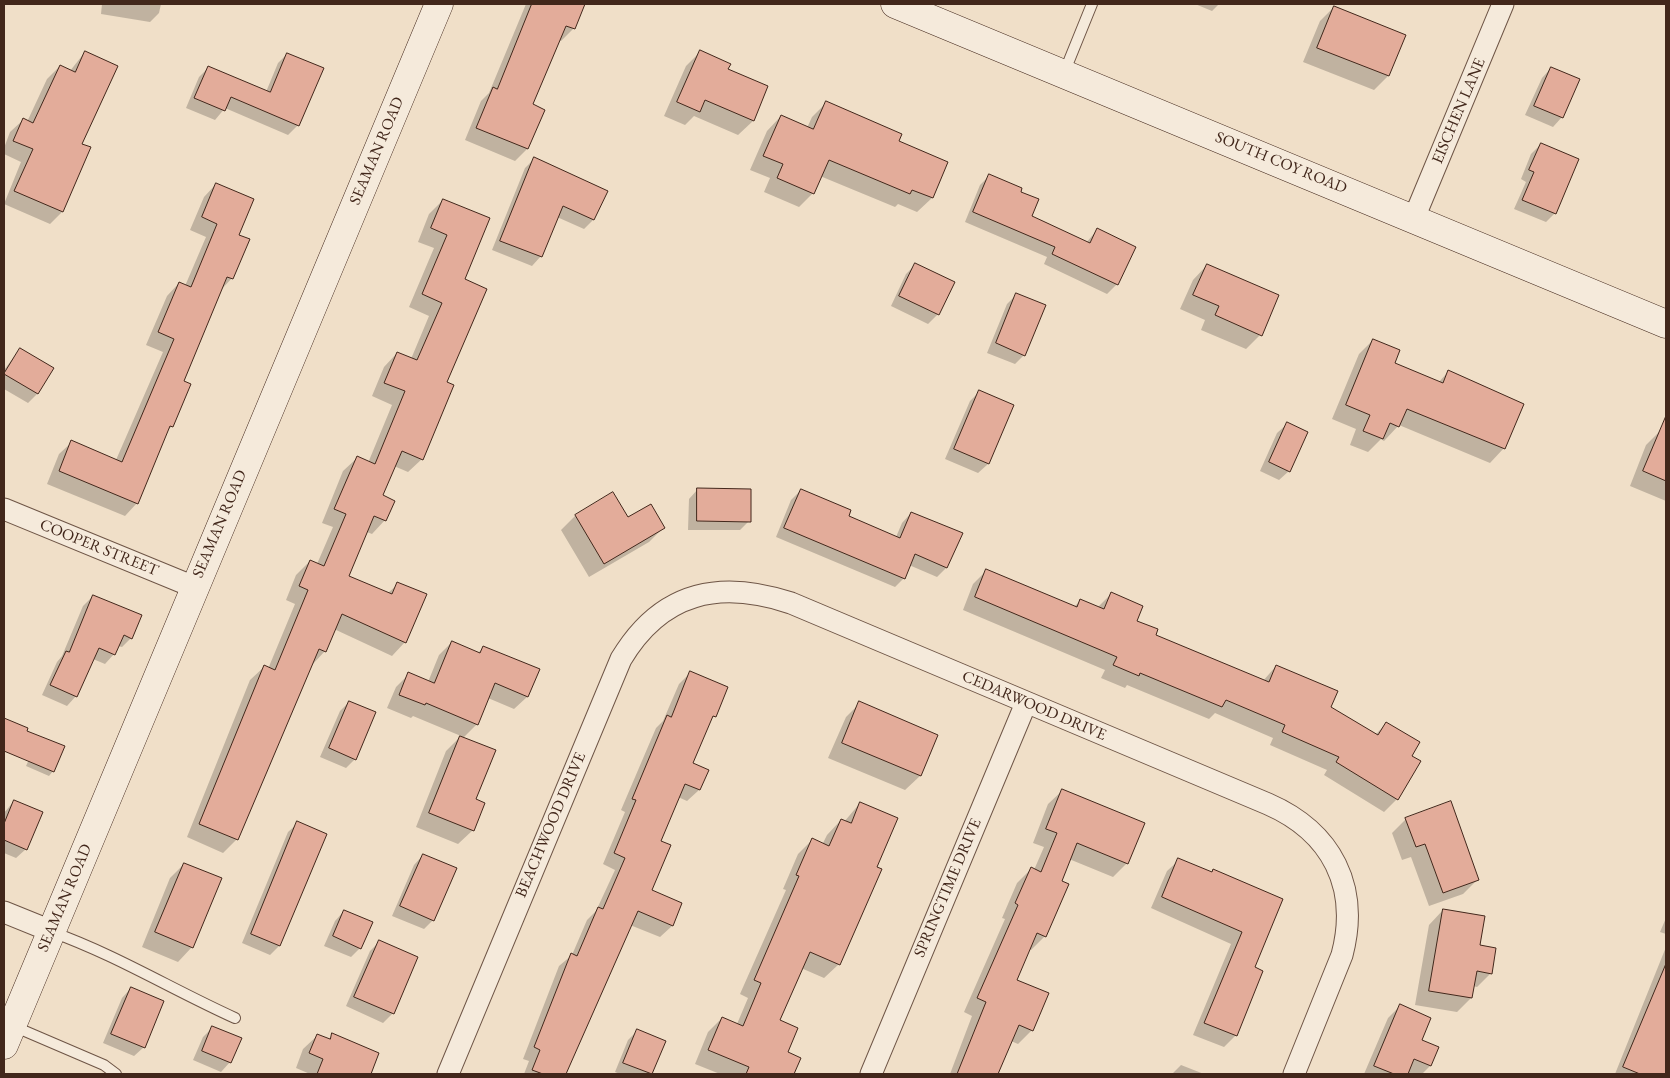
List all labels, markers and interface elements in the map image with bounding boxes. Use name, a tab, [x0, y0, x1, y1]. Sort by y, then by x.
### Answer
street label: EISCHEN LANE	[1428, 55, 1490, 167]
street label: SEAMAN ROAD	[346, 94, 408, 208]
street label: SOUTH COY ROAD	[1212, 128, 1350, 198]
street label: SEAMAN ROAD	[189, 467, 251, 581]
street label: COOPER STREET	[37, 515, 161, 581]
street label: CEDARWOOD DRIVE	[959, 667, 1109, 745]
street label: BEACHWOOD DRIVE	[512, 750, 590, 900]
street label: SPRINGTIME DRIVE	[910, 816, 986, 960]
street label: SEAMAN ROAD	[34, 841, 96, 955]

